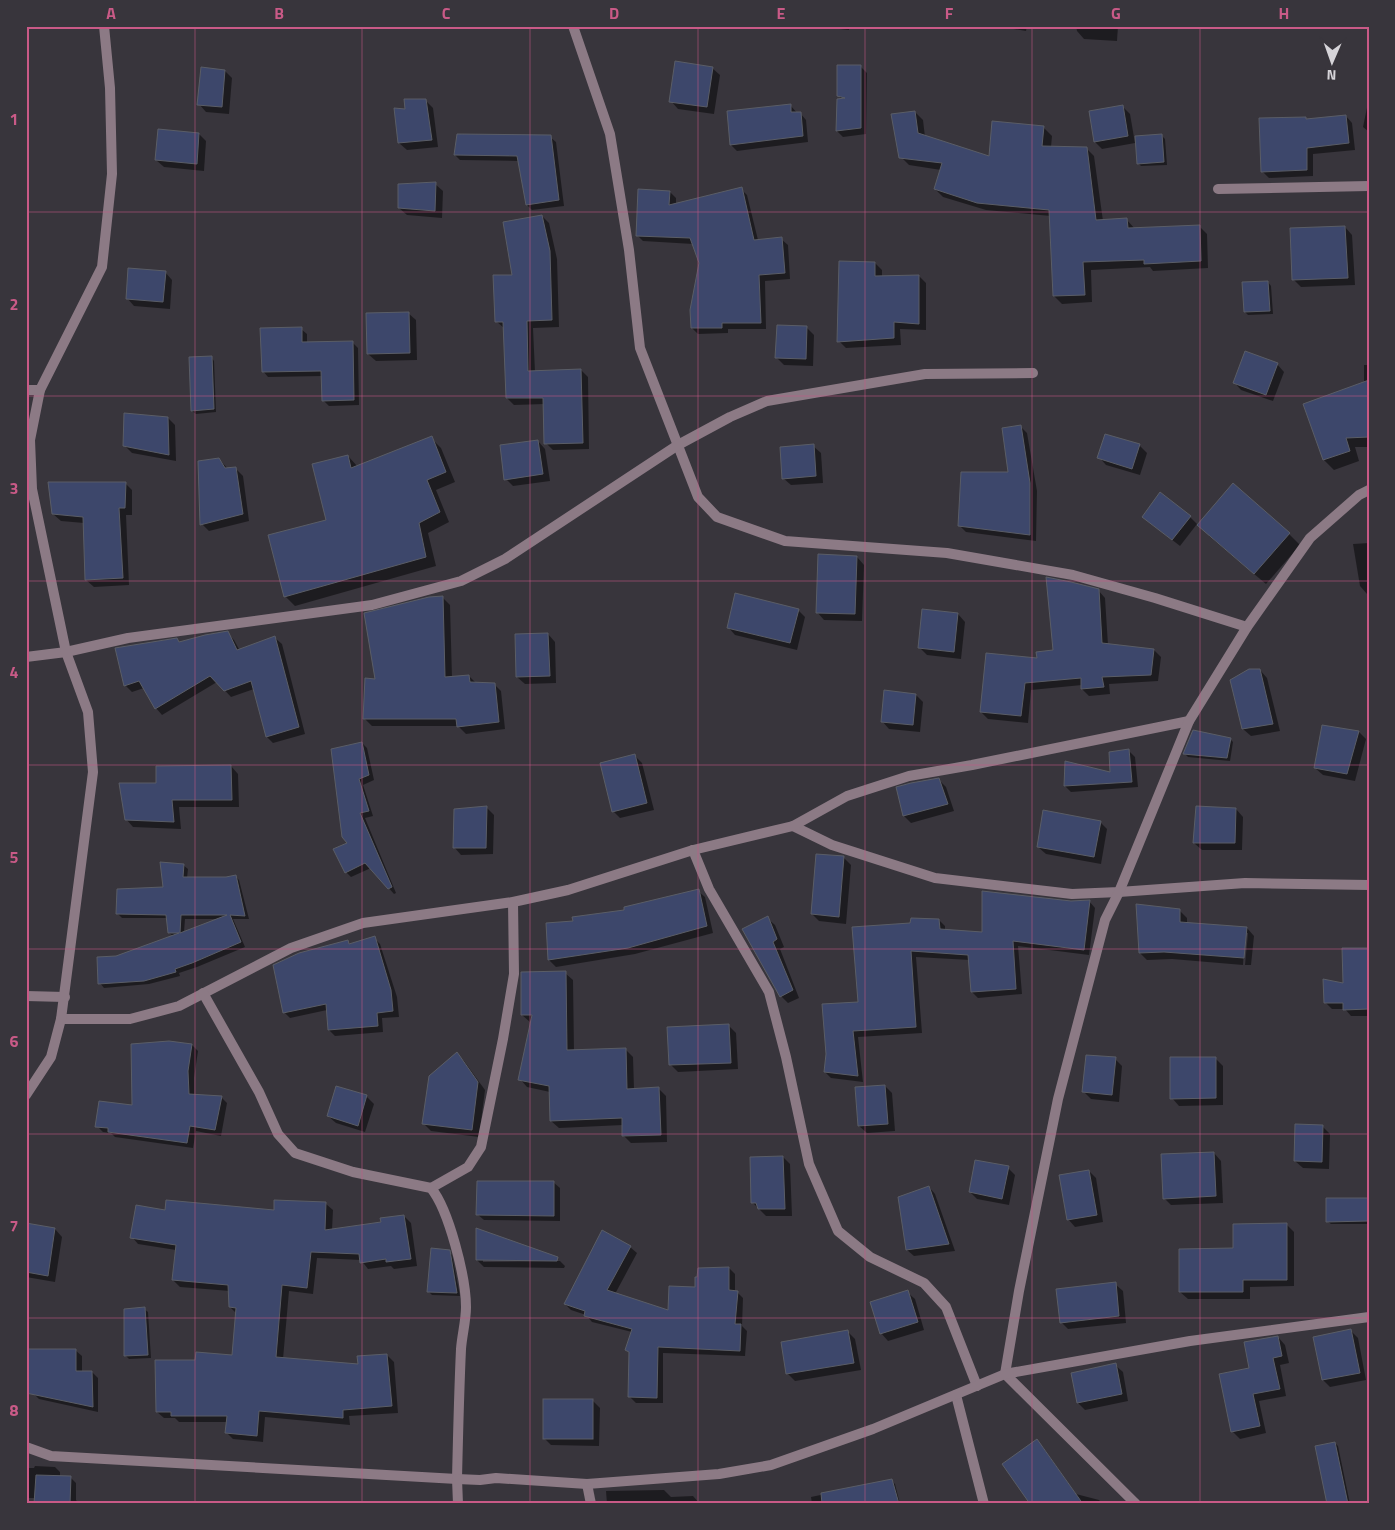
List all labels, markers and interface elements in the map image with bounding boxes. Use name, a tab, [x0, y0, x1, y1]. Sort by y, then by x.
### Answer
text: A	[106, 1, 116, 25]
text: B	[274, 1, 284, 25]
text: C	[442, 1, 451, 25]
text: D	[609, 1, 619, 25]
text: E	[777, 1, 786, 25]
text: F	[945, 1, 954, 25]
text: G	[1111, 1, 1121, 25]
text: H	[1279, 1, 1289, 25]
north arrow	[1308, 38, 1358, 88]
text: N	[1326, 65, 1337, 86]
text: 1	[10, 107, 18, 131]
text: 2	[10, 292, 18, 316]
text: 3	[10, 476, 18, 500]
text: 4	[10, 660, 19, 684]
text: 5	[10, 845, 19, 869]
text: 6	[10, 1029, 19, 1053]
text: 7	[10, 1214, 18, 1238]
text: 8	[10, 1398, 19, 1422]

